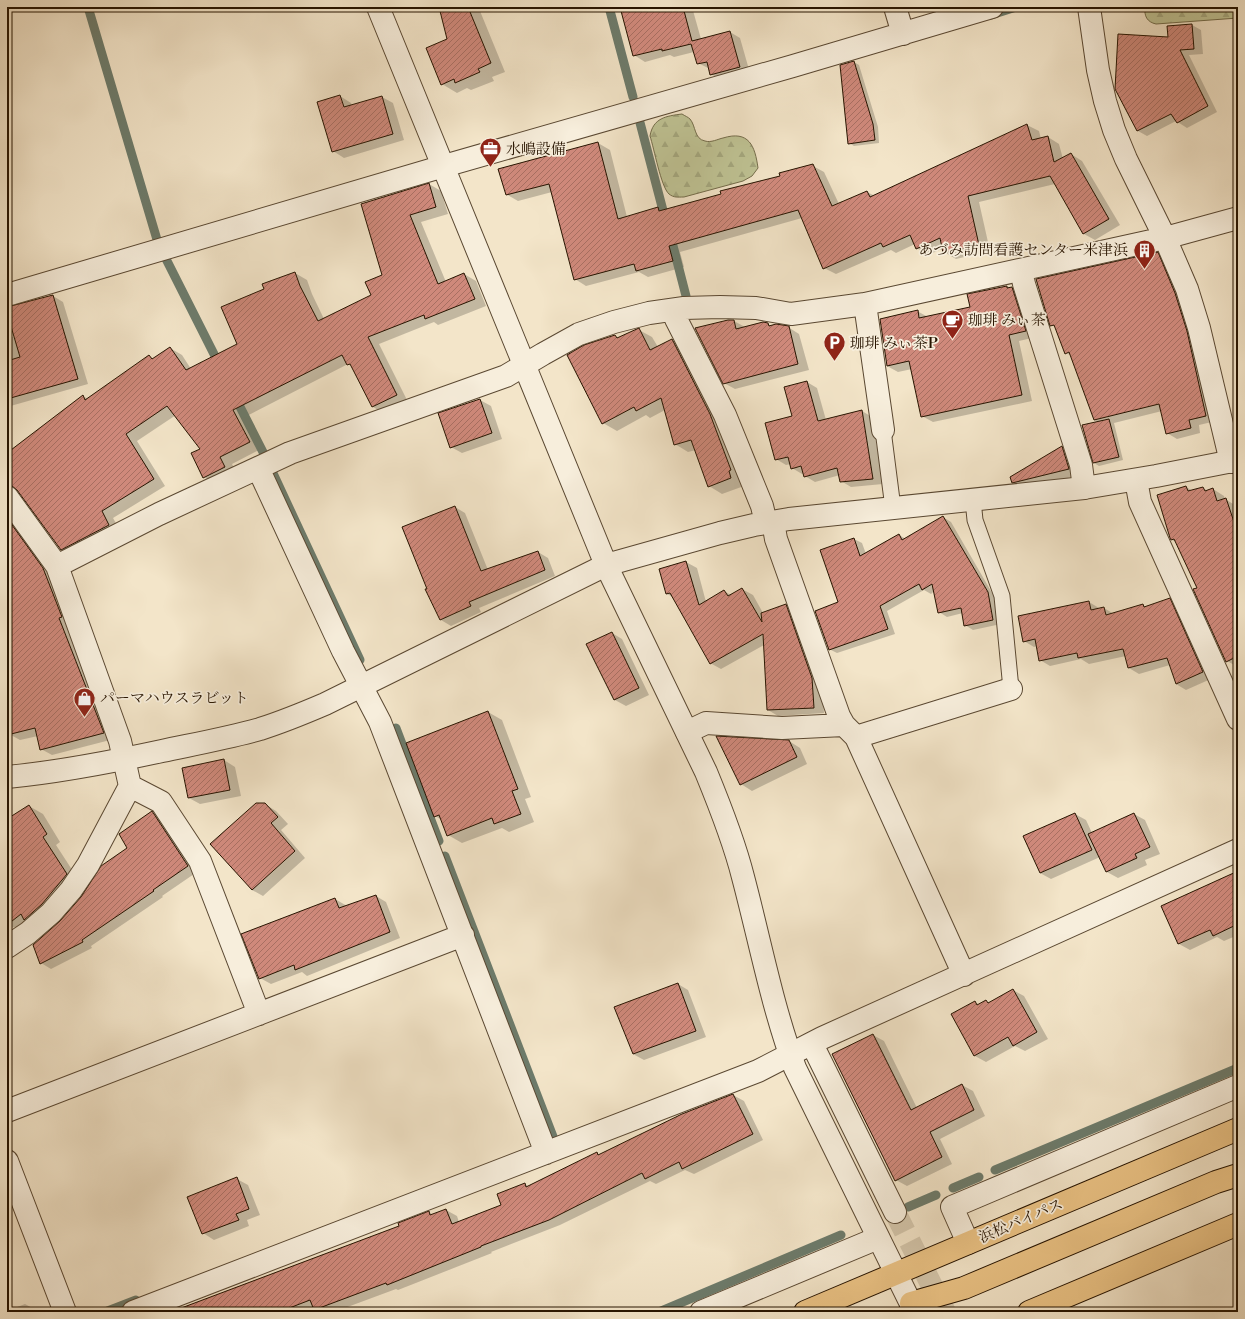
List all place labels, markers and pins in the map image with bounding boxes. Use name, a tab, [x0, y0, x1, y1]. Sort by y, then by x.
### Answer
office icon: 水嶋設備	[477, 136, 503, 169]
place label: 水嶋設備	[506, 140, 566, 159]
building icon: あづみ訪問看護センター米津浜	[1131, 237, 1157, 270]
place label: あづみ訪問看護センター米津浜	[919, 241, 1128, 260]
cafe icon: 珈琲 みぃ茶	[940, 307, 966, 340]
place label: 珈琲 みぃ茶	[968, 311, 1046, 330]
parking icon: 珈琲 みぃ茶P	[821, 330, 847, 363]
place label: 珈琲 みぃ茶P	[850, 334, 938, 353]
shop icon: パーマハウスラビット	[72, 685, 98, 718]
place label: パーマハウスラビット	[100, 689, 249, 708]

